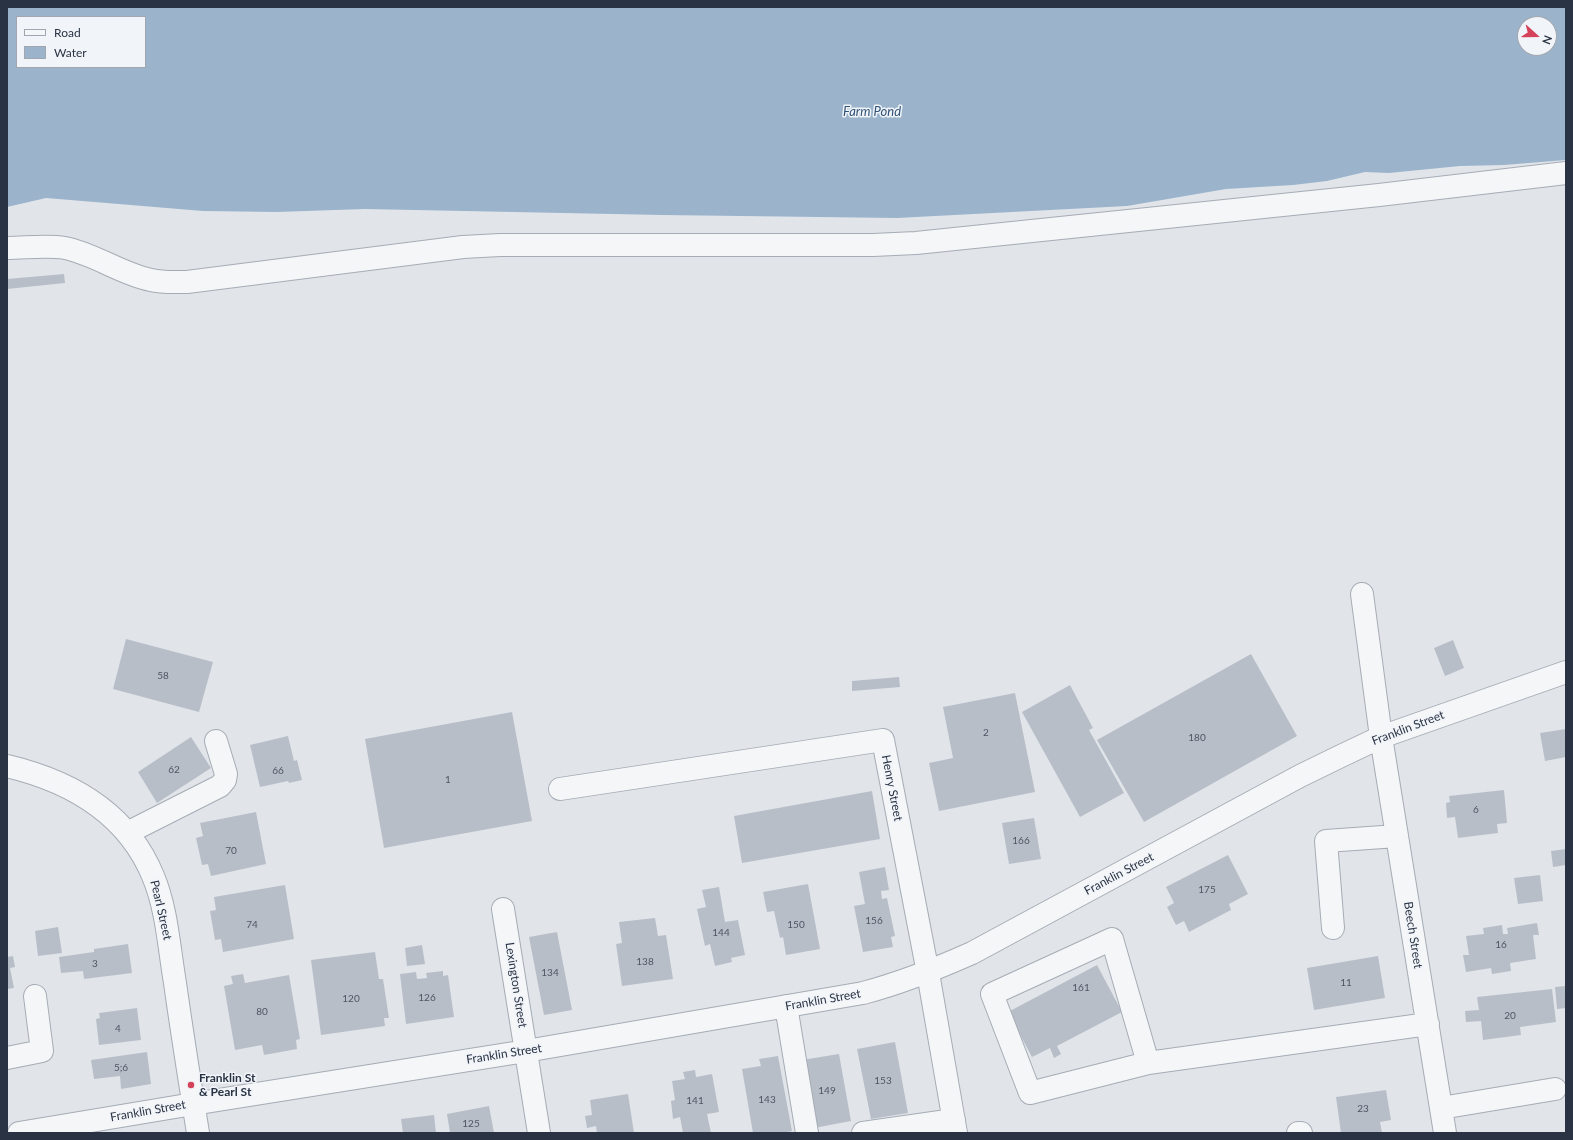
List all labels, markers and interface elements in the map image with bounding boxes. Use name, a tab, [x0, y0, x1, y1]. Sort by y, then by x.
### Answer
legend	[16, 16, 146, 68]
north arrow	[1517, 16, 1557, 56]
text: Road	[54, 25, 81, 40]
text: N	[1540, 34, 1555, 46]
text: Water	[54, 45, 87, 60]
water label: Farm Pond	[843, 104, 901, 120]
house number: 58	[157, 670, 169, 682]
street label: Franklin Street	[1370, 708, 1446, 748]
house number: 2	[983, 727, 989, 739]
house number: 180	[1188, 732, 1206, 744]
street label: Henry Street	[879, 754, 905, 822]
house number: 62	[168, 764, 180, 776]
house number: 66	[272, 765, 284, 777]
house number: 1	[445, 774, 451, 786]
house number: 6	[1473, 804, 1479, 816]
house number: 166	[1012, 835, 1030, 847]
house number: 70	[225, 845, 237, 857]
street label: Franklin Street	[1082, 850, 1156, 898]
street label: Pearl Street	[147, 879, 175, 941]
house number: 175	[1198, 884, 1216, 896]
street label: Beech Street	[1401, 901, 1425, 969]
house number: 156	[865, 915, 883, 927]
house number: 74	[246, 919, 258, 931]
house number: 150	[787, 919, 805, 931]
house number: 144	[712, 927, 730, 939]
house number: 16	[1495, 939, 1507, 951]
street label: Lexington Street	[502, 941, 530, 1029]
house number: 138	[636, 956, 654, 968]
house number: 3	[92, 958, 98, 970]
house number: 134	[541, 967, 559, 979]
house number: 11	[1340, 977, 1352, 989]
house number: 161	[1072, 982, 1090, 994]
street label: Franklin Street	[784, 986, 862, 1014]
house number: 126	[418, 992, 436, 1004]
house number: 120	[342, 993, 360, 1005]
house number: 80	[256, 1006, 268, 1018]
house number: 20	[1504, 1010, 1516, 1022]
house number: 4	[115, 1023, 121, 1035]
street label: Franklin Street	[465, 1041, 543, 1067]
house number: 5;6	[114, 1062, 128, 1074]
place label: Franklin St & Pearl St	[199, 1071, 255, 1099]
house number: 153	[874, 1075, 892, 1087]
marker: Franklin St & Pearl St	[186, 1080, 196, 1090]
house number: 149	[818, 1085, 836, 1097]
house number: 143	[758, 1094, 776, 1106]
house number: 141	[686, 1095, 704, 1107]
street label: Franklin Street	[109, 1097, 187, 1125]
house number: 23	[1357, 1103, 1369, 1115]
house number: 125	[462, 1118, 480, 1130]

